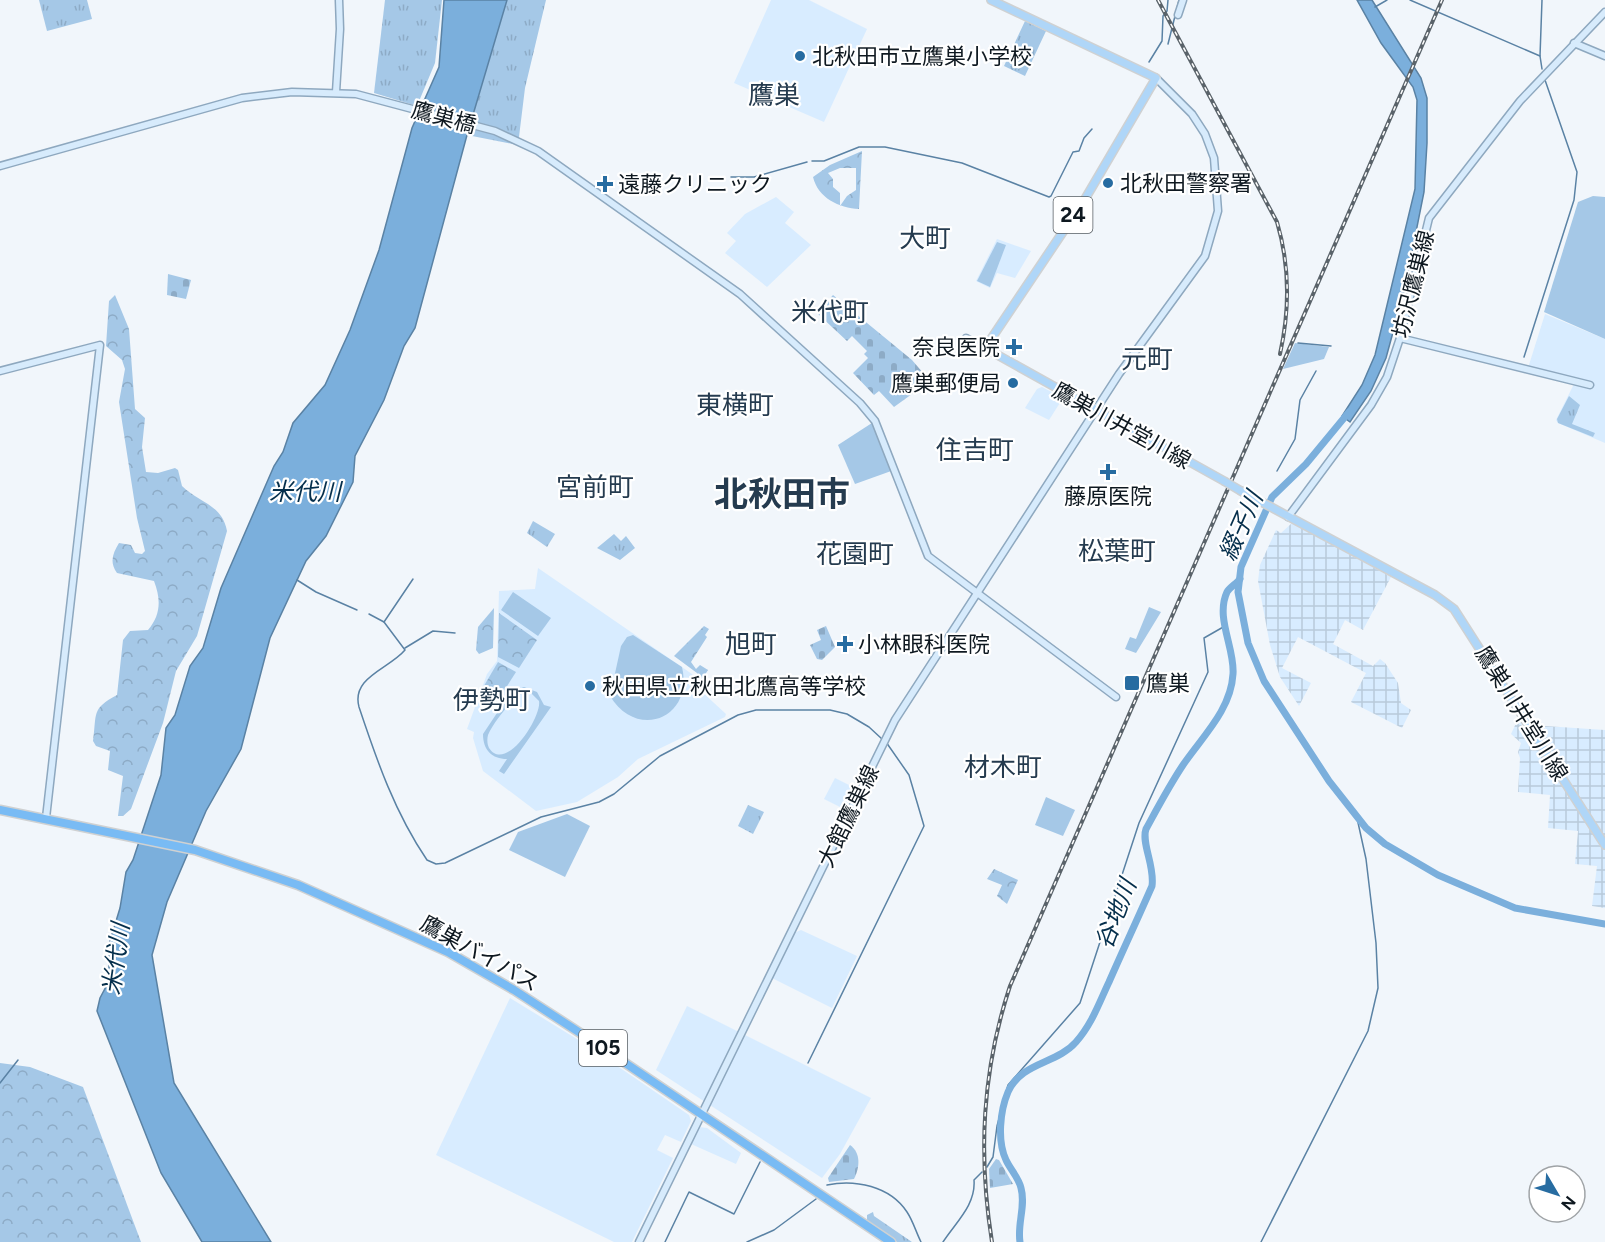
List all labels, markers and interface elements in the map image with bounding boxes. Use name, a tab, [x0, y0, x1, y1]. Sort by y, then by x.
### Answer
place label: 北秋田市立鷹巣小学校	[812, 43, 1032, 70]
marker: 北秋田市立鷹巣小学校	[793, 49, 807, 63]
district label: 鷹巣	[748, 79, 800, 111]
street label: 鷹巣橋	[408, 96, 479, 139]
place label: 北秋田警察署	[1120, 170, 1252, 197]
place label: 遠藤クリニック	[618, 171, 772, 198]
marker: 遠藤クリニック	[596, 175, 614, 193]
marker: 北秋田警察署	[1101, 176, 1115, 190]
road number: 24	[1054, 197, 1092, 233]
district label: 大町	[899, 222, 951, 254]
street label: 坊沢鷹巣線	[1387, 227, 1440, 341]
district label: 米代町	[791, 296, 869, 328]
place label: 奈良医院	[912, 334, 1000, 361]
marker: 奈良医院	[1005, 338, 1023, 356]
district label: 元町	[1121, 343, 1173, 375]
place label: 鷹巣郵便局	[891, 370, 1001, 397]
marker: 鷹巣郵便局	[1006, 376, 1020, 390]
street label: 鷹巣川井堂川線	[1048, 376, 1196, 475]
district label: 東横町	[696, 389, 774, 421]
district label: 住吉町	[936, 434, 1014, 466]
marker: 藤原医院	[1099, 463, 1117, 481]
district label: 宮前町	[556, 471, 634, 503]
district label: 北秋田市	[714, 474, 850, 515]
water label: 米代川	[269, 477, 344, 506]
place label: 藤原医院	[1064, 483, 1152, 510]
water label: 綴子川	[1213, 484, 1270, 565]
district label: 松葉町	[1078, 535, 1156, 567]
district label: 花園町	[816, 538, 894, 570]
district label: 旭町	[725, 628, 777, 660]
place label: 小林眼科医院	[858, 631, 990, 658]
marker: 小林眼科医院	[836, 635, 854, 653]
street label: 鷹巣川井堂川線	[1469, 641, 1574, 786]
place label: 鷹巣	[1146, 670, 1190, 697]
place label: 秋田県立秋田北鷹高等学校	[602, 673, 866, 700]
marker: 鷹巣	[1123, 674, 1141, 692]
marker: 秋田県立秋田北鷹高等学校	[583, 679, 597, 693]
district label: 伊勢町	[453, 684, 531, 716]
district label: 材木町	[964, 751, 1042, 783]
street label: 大館鷹巣線	[812, 761, 885, 872]
water label: 谷地川	[1089, 872, 1143, 953]
street label: 鷹巣バイパス	[416, 910, 544, 997]
water label: 米代川	[96, 918, 135, 997]
road number: 105	[579, 1030, 627, 1066]
north arrow	[1527, 1164, 1587, 1224]
text: N	[1557, 1192, 1580, 1214]

